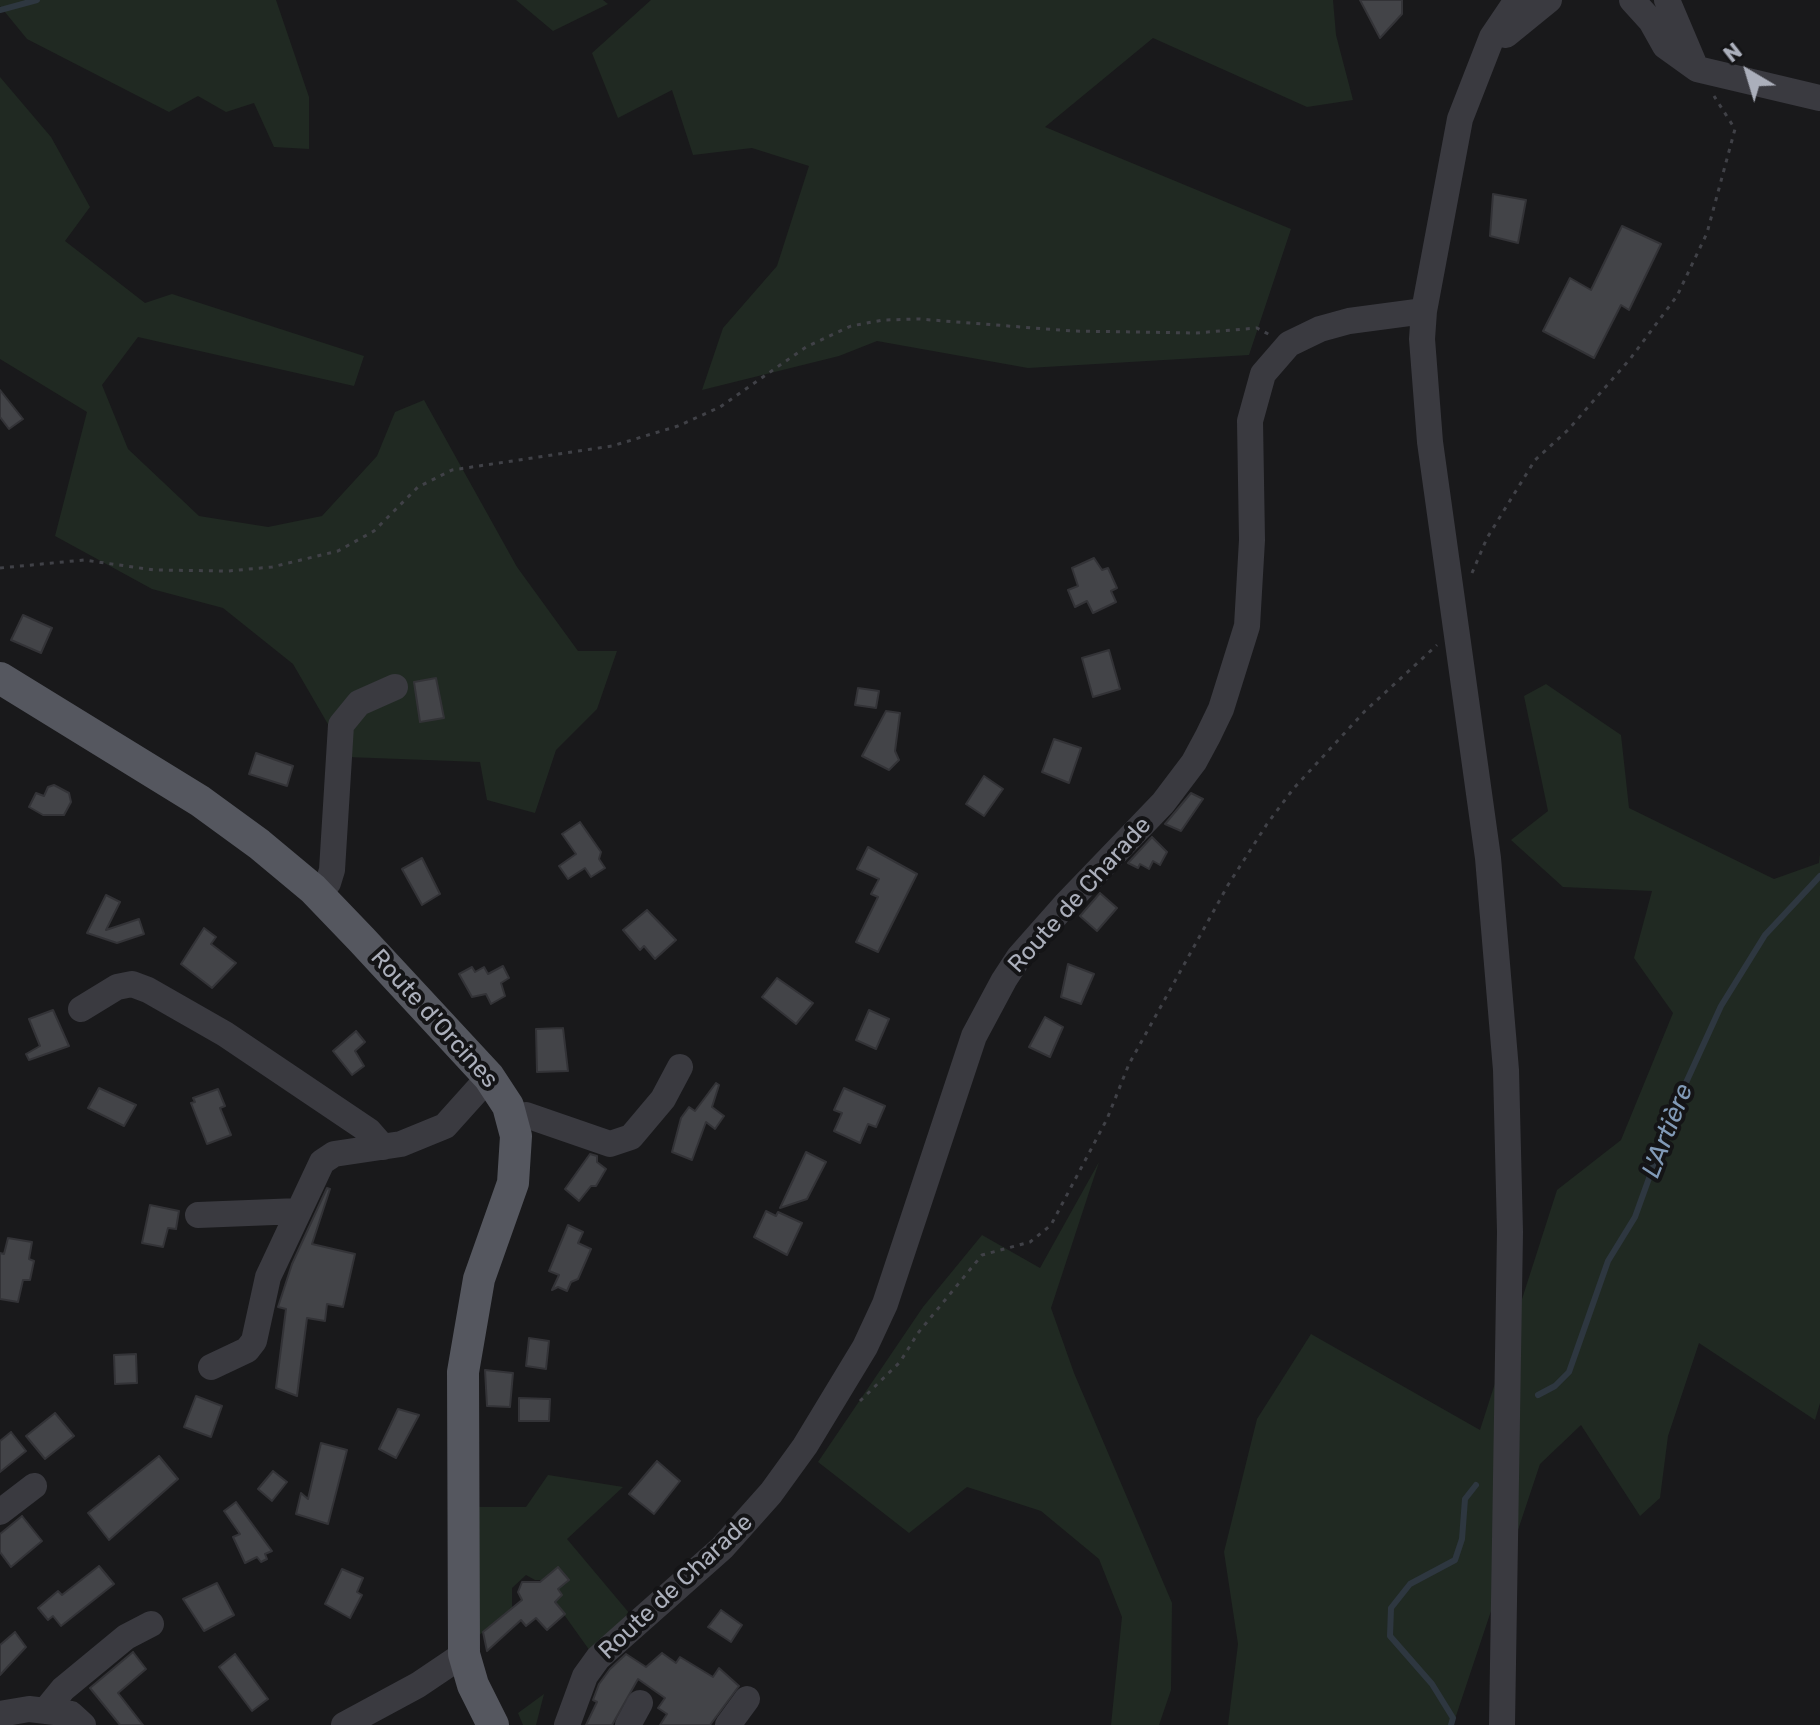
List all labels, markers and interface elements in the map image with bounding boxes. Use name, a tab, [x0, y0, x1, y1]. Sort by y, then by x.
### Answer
north arrow	[1708, 32, 1788, 112]
text: N	[1718, 37, 1747, 68]
street label: Route de Charade	[1002, 811, 1158, 979]
street label: Route d'Orcines	[364, 944, 504, 1094]
water label: L'Artière	[1636, 1080, 1700, 1182]
street label: Route de Charade	[593, 1508, 759, 1666]

